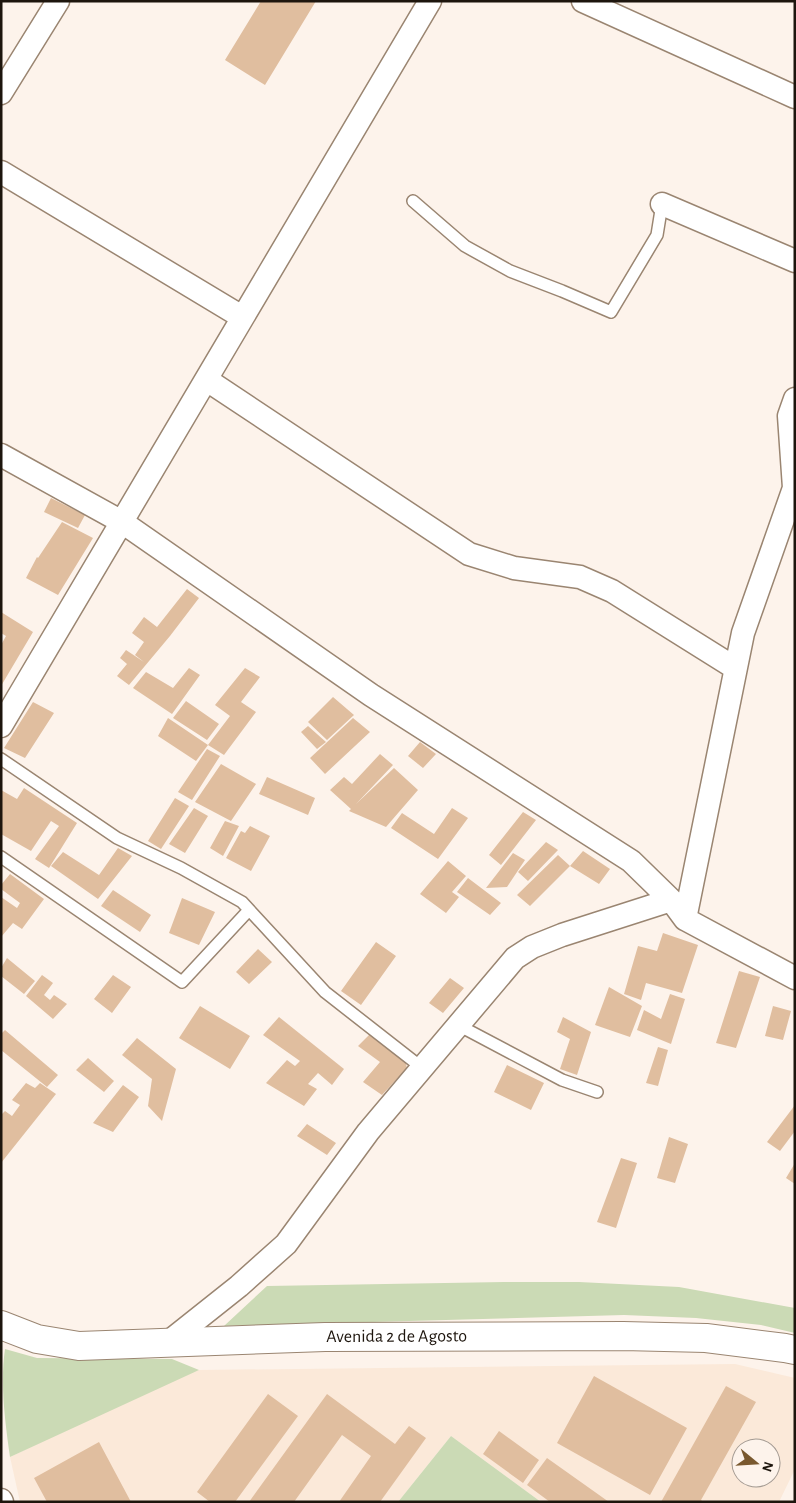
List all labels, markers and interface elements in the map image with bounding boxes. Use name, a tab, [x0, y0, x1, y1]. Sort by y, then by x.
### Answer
street label: Avenida 2 de Agosto	[326, 1328, 467, 1346]
north arrow	[731, 1438, 781, 1488]
text: N	[759, 1460, 776, 1474]

